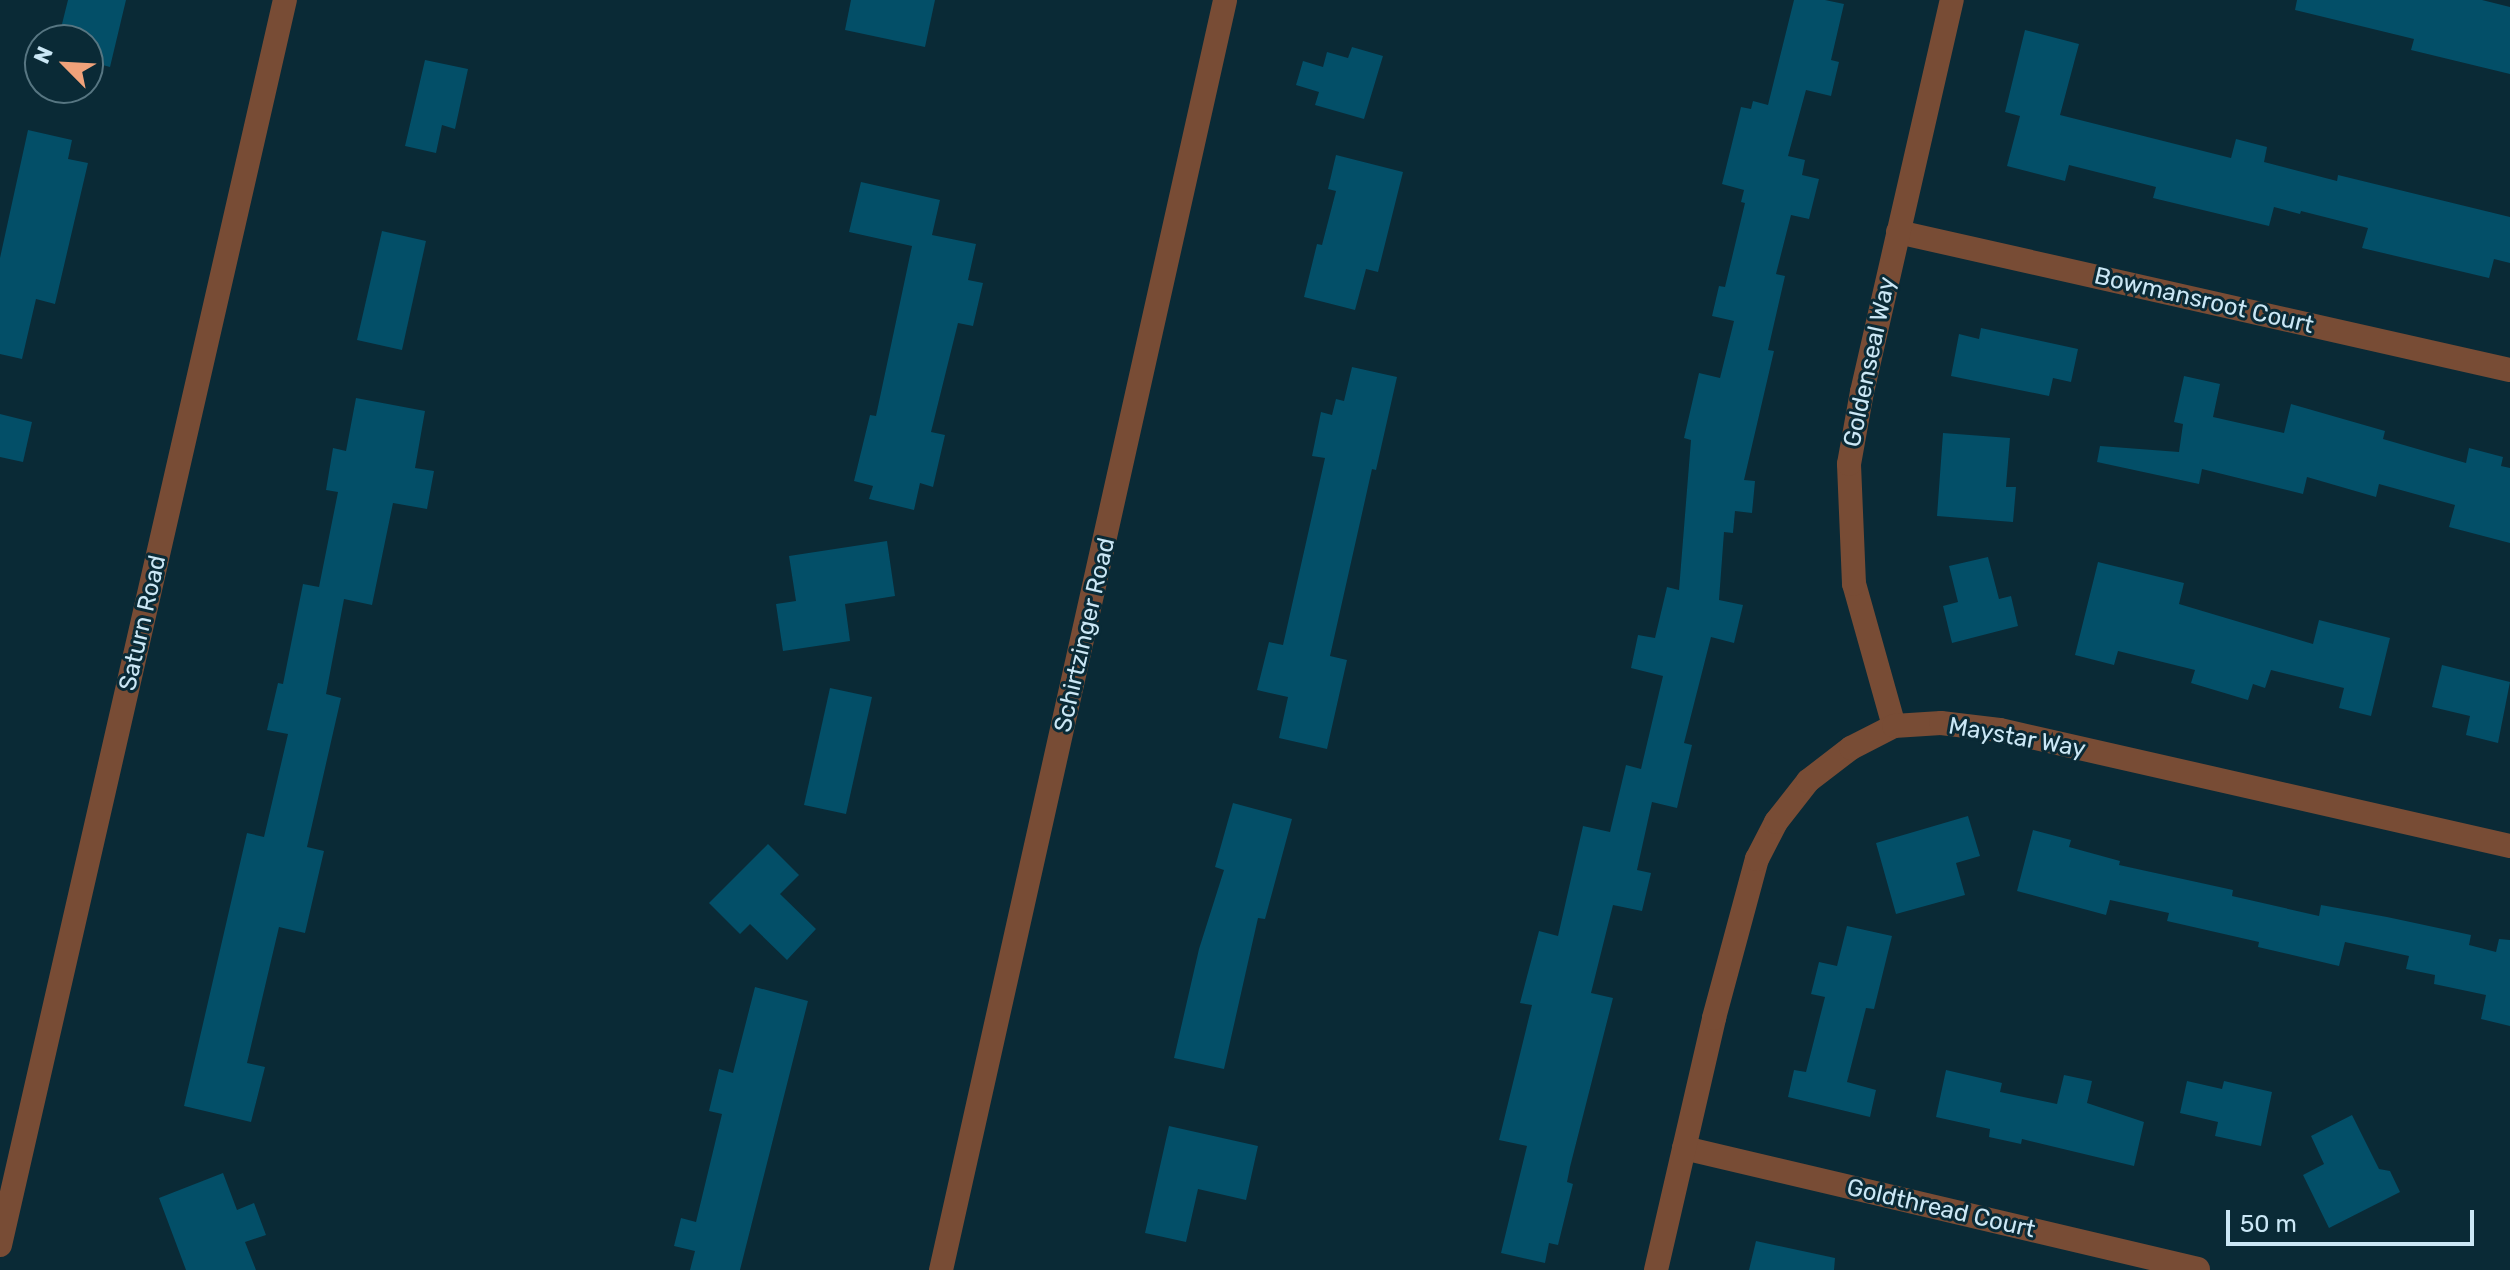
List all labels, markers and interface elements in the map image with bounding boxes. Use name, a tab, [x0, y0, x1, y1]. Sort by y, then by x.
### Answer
north arrow	[24, 24, 104, 104]
text: N	[28, 42, 59, 68]
street label: Bowmansroot Court	[2091, 262, 2317, 340]
street label: Goldenseal Way	[1838, 274, 1902, 450]
street label: Schirtzinger Road	[1049, 535, 1121, 735]
street label: Saturn Road	[113, 552, 173, 694]
street label: Maystar Way	[1946, 712, 2088, 764]
street label: Goldthread Court	[1844, 1173, 2038, 1245]
scale bar	[2230, 1194, 2478, 1244]
text: 50 m	[2240, 1210, 2297, 1238]

